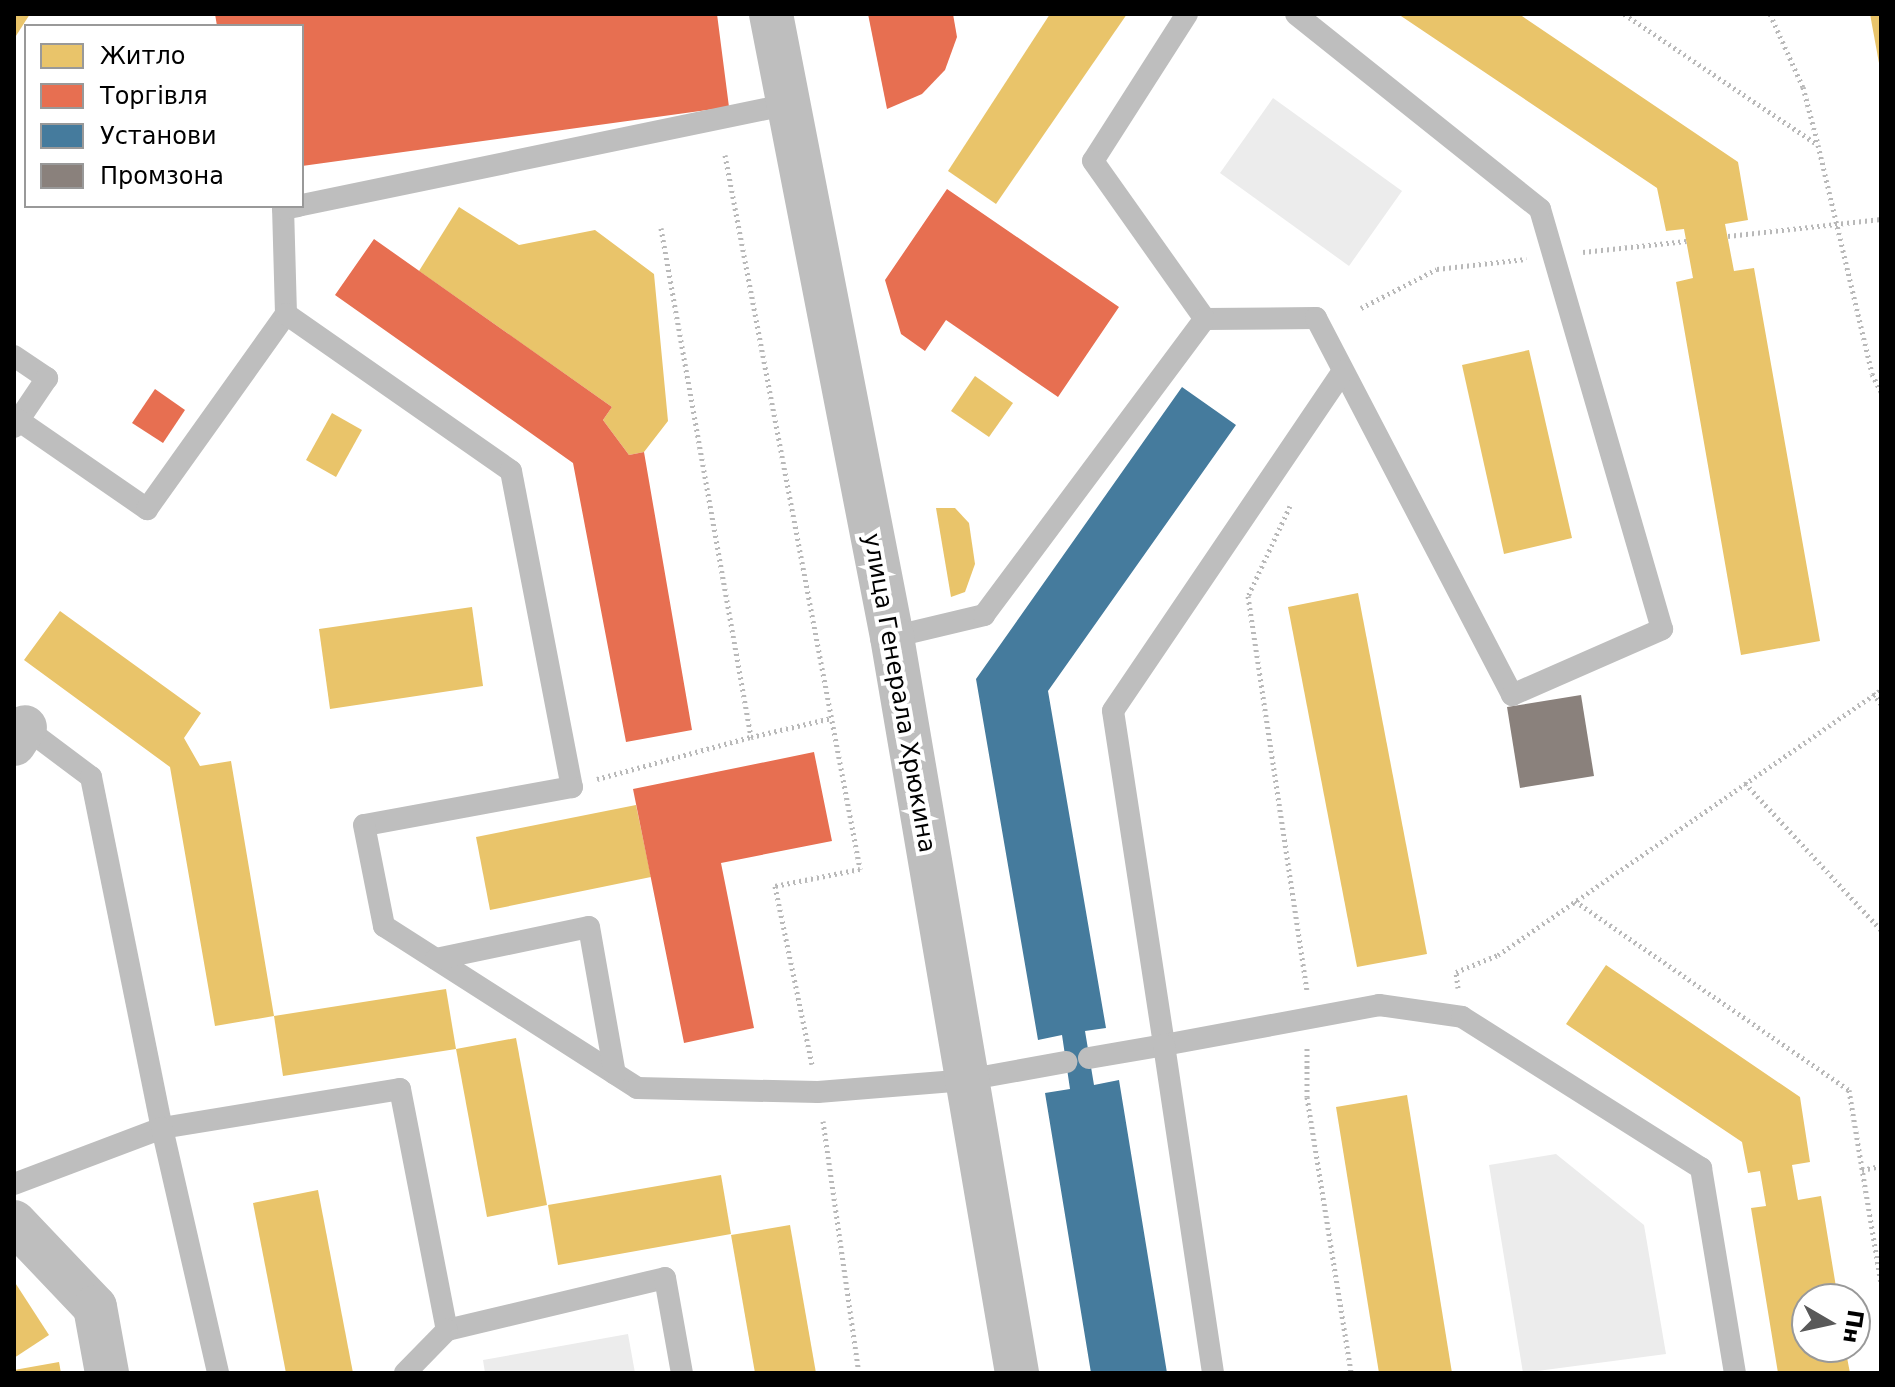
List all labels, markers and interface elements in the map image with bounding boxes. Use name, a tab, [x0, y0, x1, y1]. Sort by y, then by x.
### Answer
legend	[24, 24, 304, 208]
text: Житло	[100, 42, 185, 70]
text: Торгівля	[100, 82, 208, 110]
text: Установи	[100, 122, 217, 150]
text: Промзона	[100, 162, 224, 190]
street label: улица Генерала Хрюкина	[857, 531, 941, 855]
north arrow	[1791, 1283, 1871, 1363]
text: Пн	[1838, 1308, 1868, 1345]

